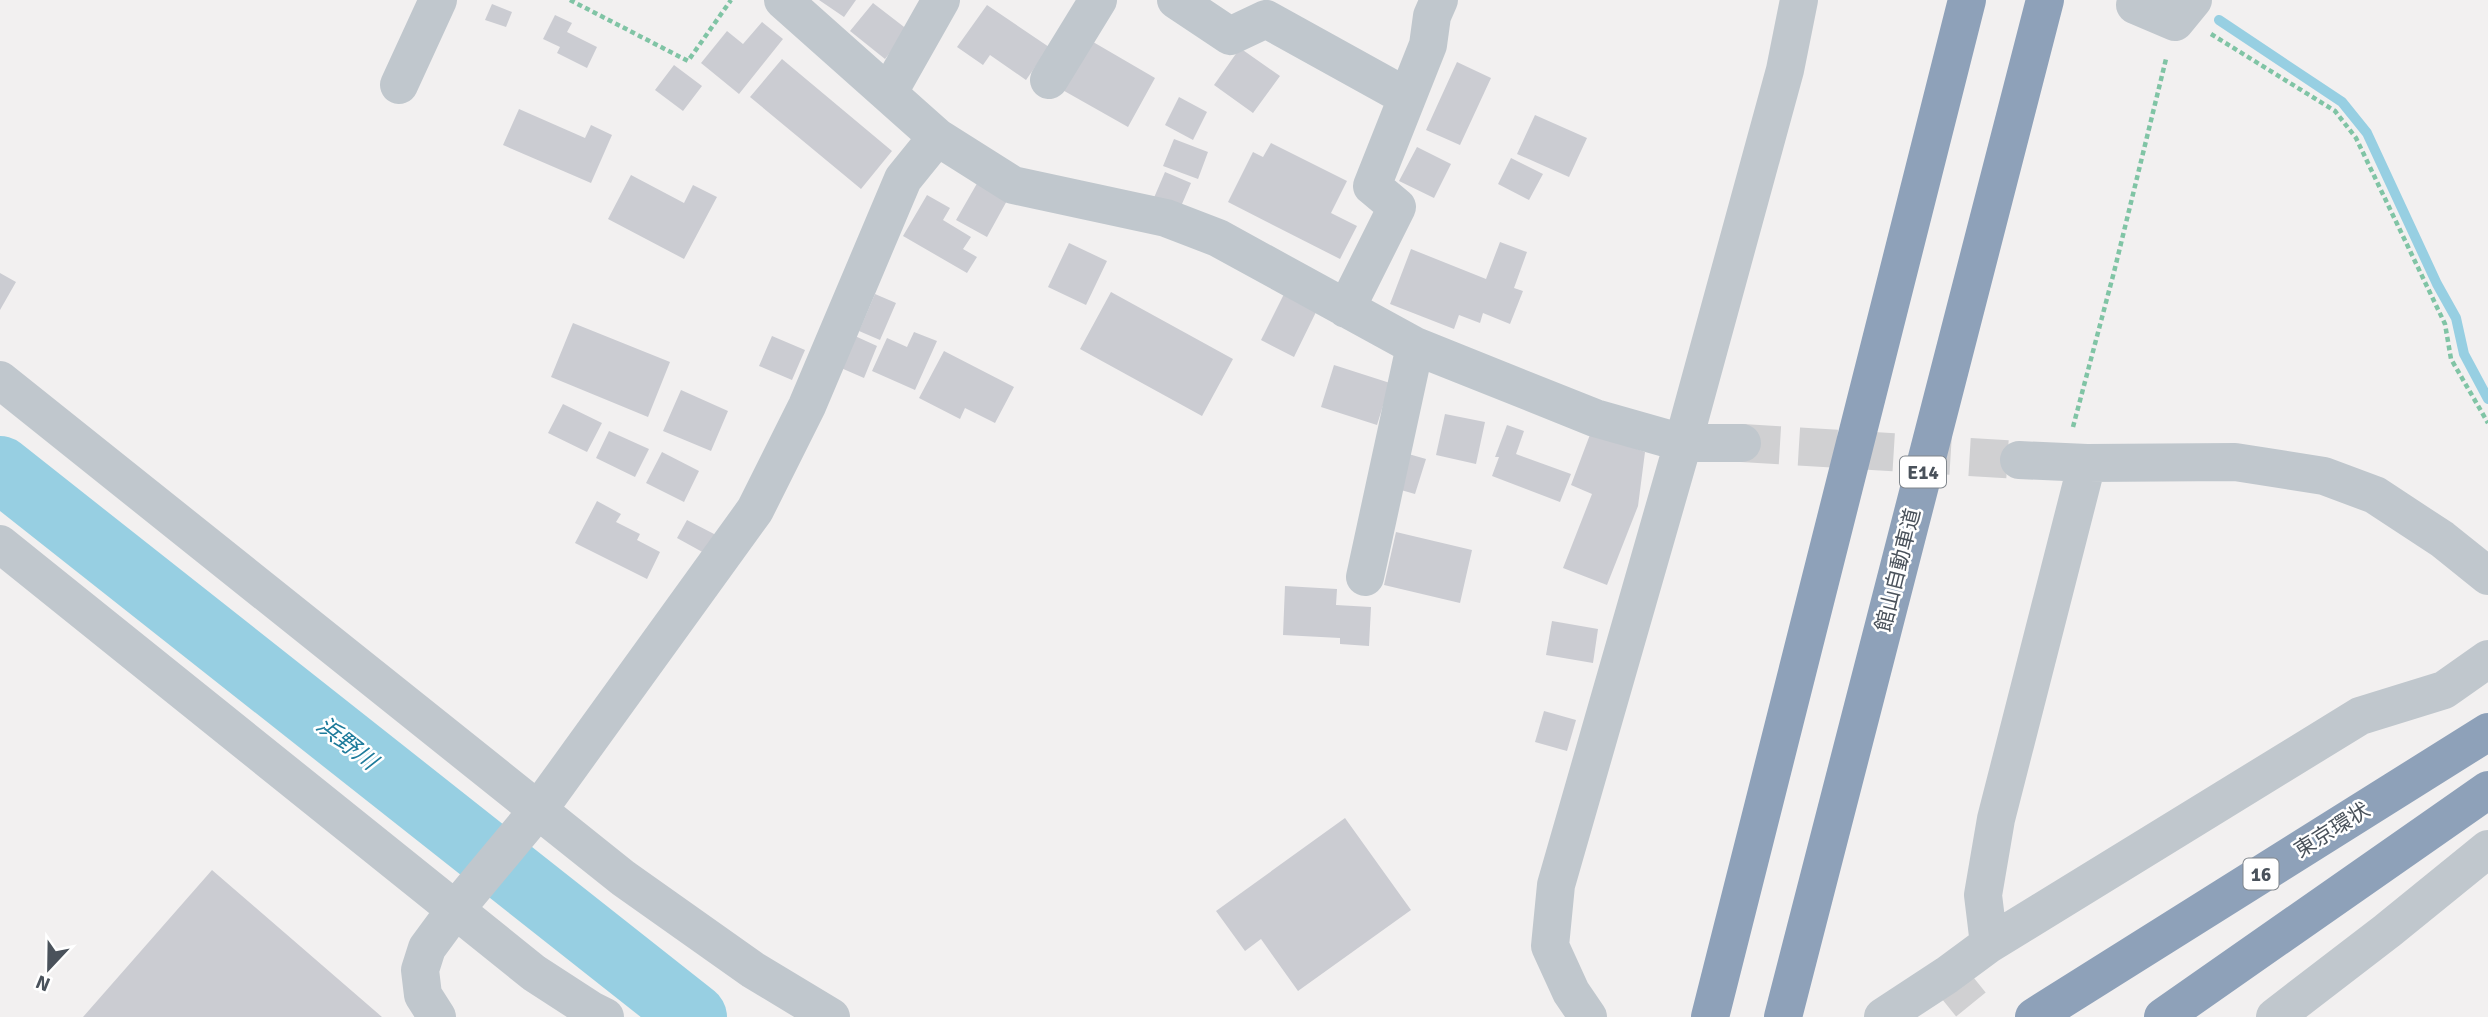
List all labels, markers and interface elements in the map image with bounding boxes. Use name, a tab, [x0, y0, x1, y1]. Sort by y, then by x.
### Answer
road number: E14	[1900, 457, 1946, 488]
street label: 館山自動車道	[1870, 506, 1926, 634]
water label: 浜野川	[311, 711, 385, 778]
street label: 東京環状	[2289, 797, 2375, 863]
road number: 16	[2244, 859, 2278, 890]
north arrow	[14, 933, 84, 1003]
text: N	[32, 969, 54, 996]

